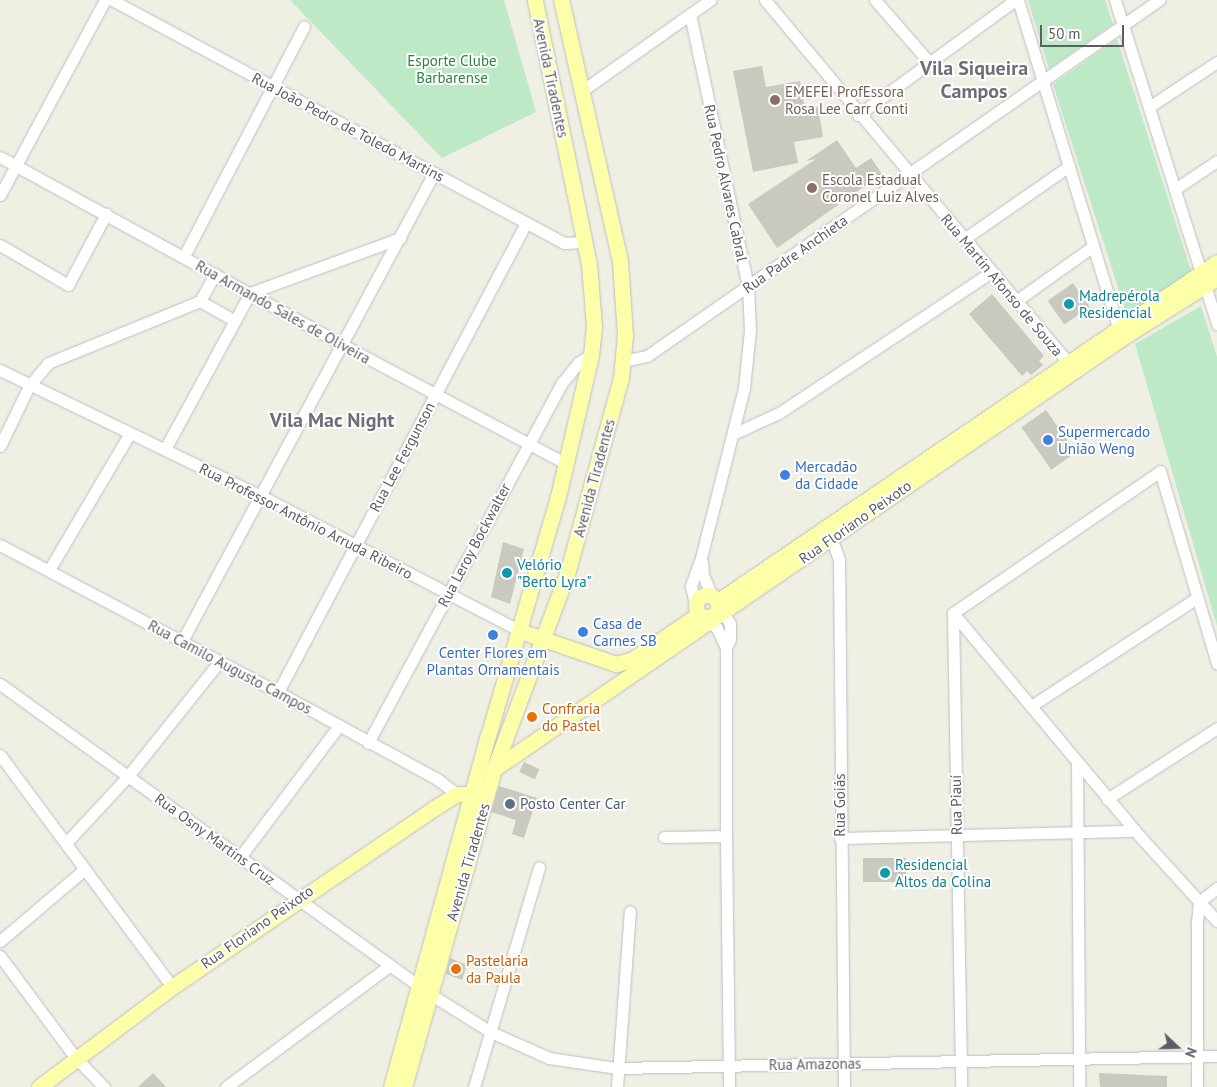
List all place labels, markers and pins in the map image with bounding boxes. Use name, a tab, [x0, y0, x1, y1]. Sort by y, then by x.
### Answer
place label: EMEFEI ProfEssora Rosa Lee Carr Conti	[785, 82, 908, 117]
marker: EMEFEI ProfEssora Rosa Lee Carr Conti	[769, 94, 781, 106]
place label: Escola Estadual Coronel Luiz Alves	[822, 170, 940, 205]
marker: Escola Estadual Coronel Luiz Alves	[806, 182, 818, 194]
place label: Madrepérola Residencial	[1079, 286, 1160, 321]
marker: Madrepérola Residencial	[1063, 298, 1075, 310]
place label: Supermercado União Weng	[1058, 422, 1150, 457]
marker: Supermercado União Weng	[1042, 434, 1054, 446]
place label: Mercadão da Cidade	[795, 457, 858, 492]
marker: Mercadão da Cidade	[779, 469, 791, 481]
place label: Velório "Berto Lyra"	[517, 555, 592, 590]
marker: Velório "Berto Lyra"	[501, 567, 513, 579]
place label: Casa de Carnes SB	[593, 614, 657, 649]
marker: Casa de Carnes SB	[577, 626, 589, 638]
marker: Center Flores em Plantas Ornamentais	[487, 629, 499, 641]
place label: Center Flores em Plantas Ornamentais	[426, 643, 560, 678]
place label: Confraria do Pastel	[542, 699, 601, 734]
marker: Confraria do Pastel	[526, 711, 538, 723]
place label: Posto Center Car	[520, 795, 626, 813]
marker: Posto Center Car	[504, 798, 516, 810]
place label: Residencial Altos da Colina	[895, 855, 991, 890]
marker: Residencial Altos da Colina	[879, 867, 891, 879]
place label: Pastelaria da Paula	[466, 951, 529, 986]
marker: Pastelaria da Paula	[450, 963, 462, 975]

